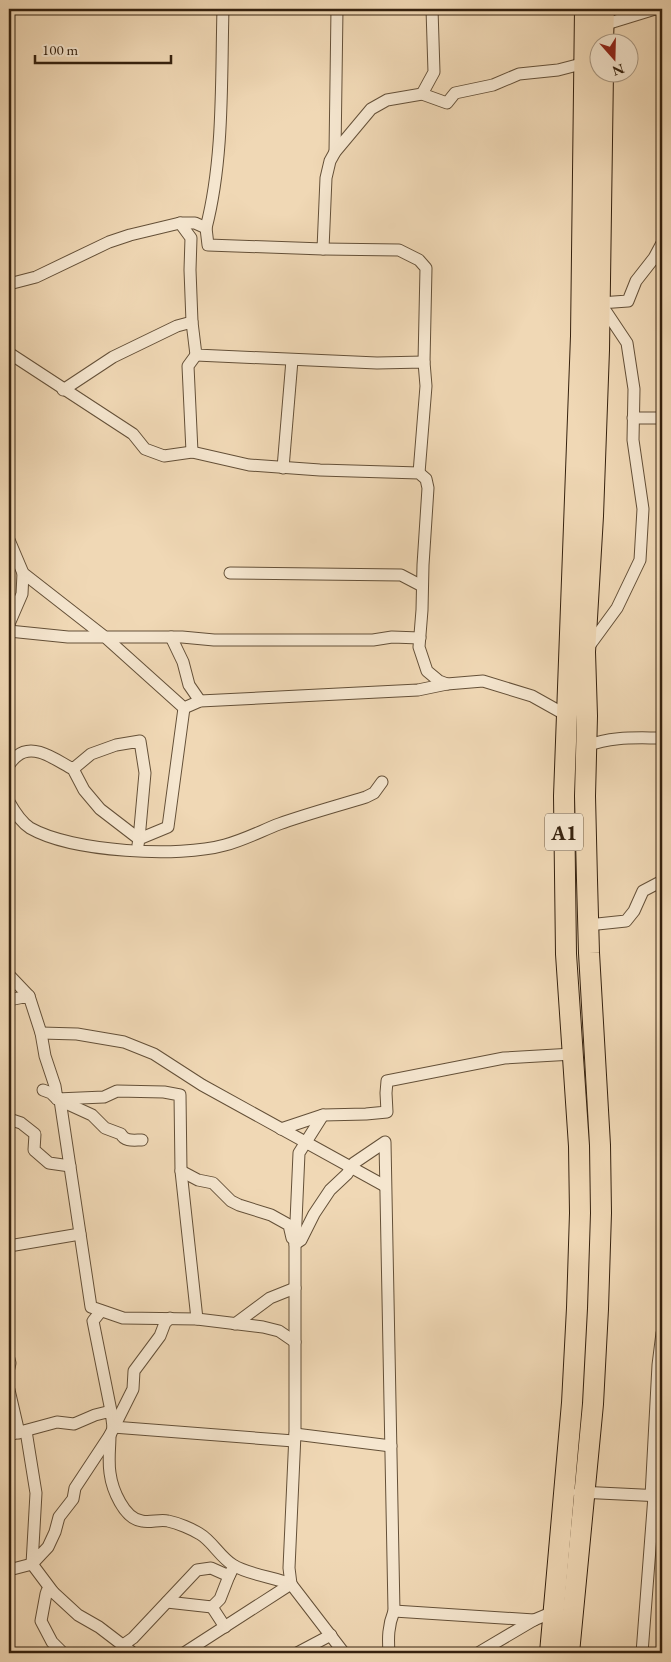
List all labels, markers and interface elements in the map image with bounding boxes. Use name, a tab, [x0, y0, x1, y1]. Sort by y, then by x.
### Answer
scale bar	[35, 32, 171, 64]
north arrow	[588, 32, 638, 82]
text: 100 m	[42, 40, 79, 59]
text: N	[609, 60, 627, 81]
road number: A1	[545, 814, 583, 850]

